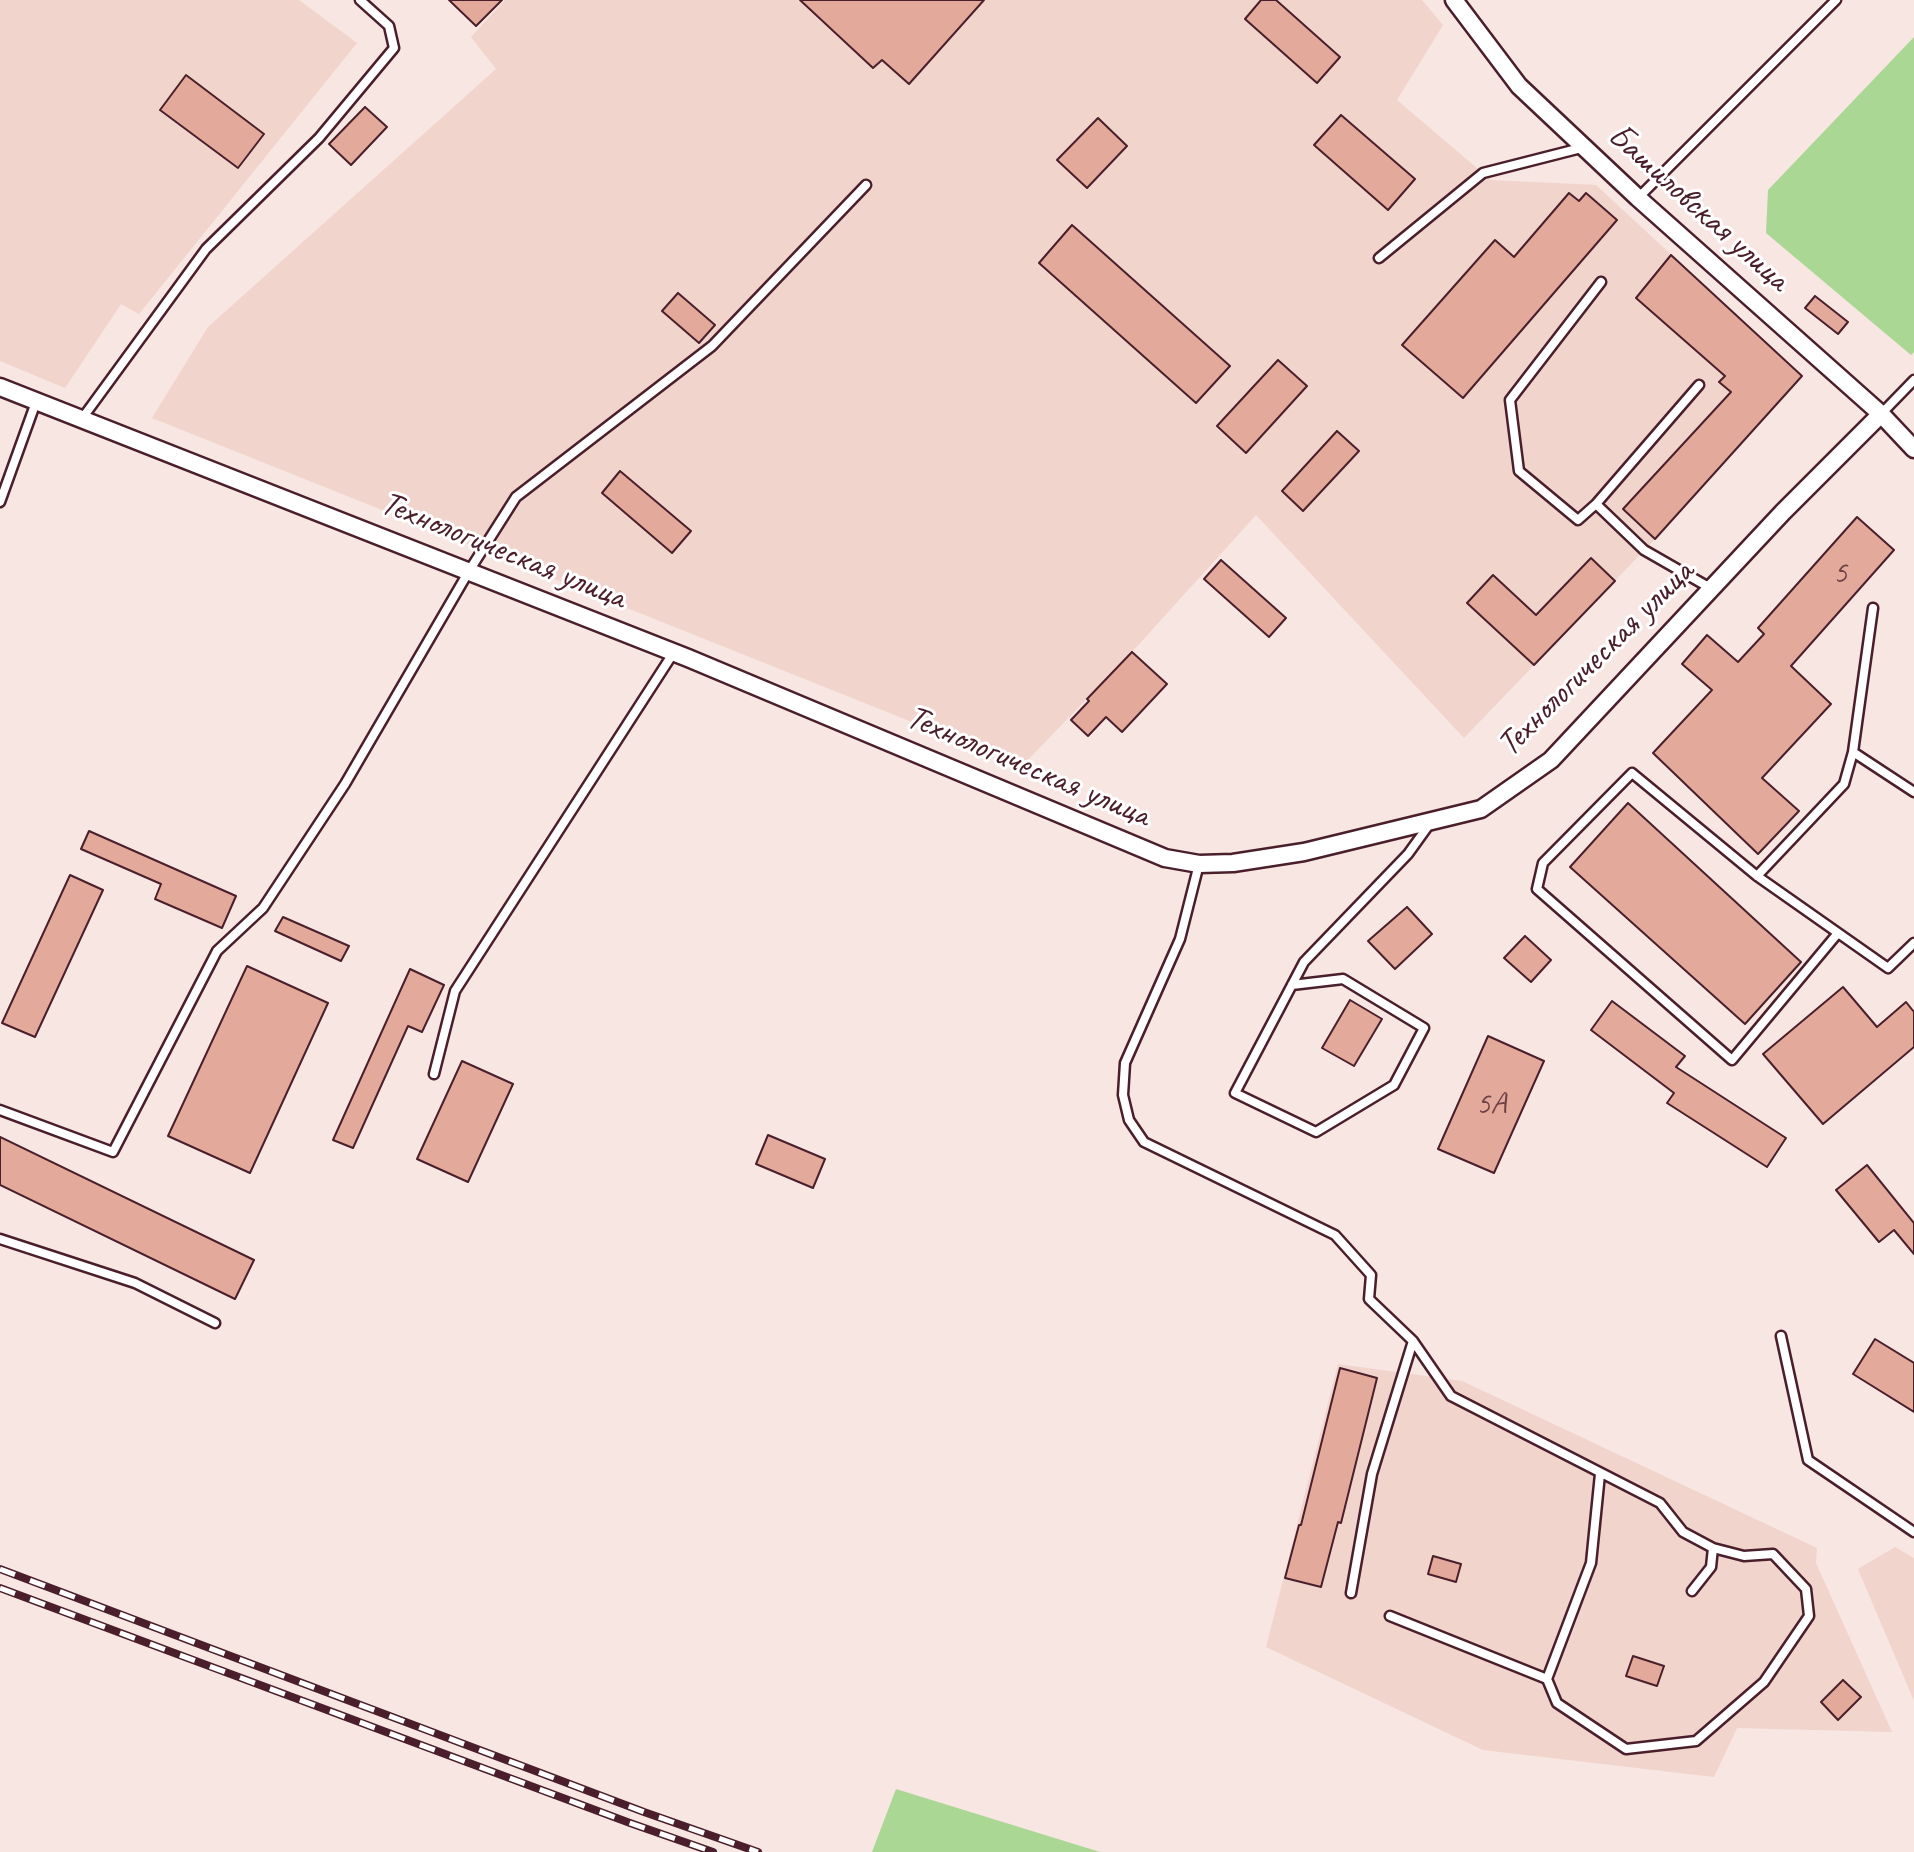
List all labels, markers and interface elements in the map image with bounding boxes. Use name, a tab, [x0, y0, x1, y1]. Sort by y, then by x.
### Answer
street label: Башиловская улица	[1598, 115, 1798, 301]
street label: Технологическая улица	[374, 483, 632, 619]
street label: Технологическая улица	[1489, 552, 1703, 766]
house number: 5	[1833, 555, 1847, 593]
street label: Технологическая улица	[900, 697, 1156, 837]
house number: 5А	[1476, 1086, 1506, 1124]

